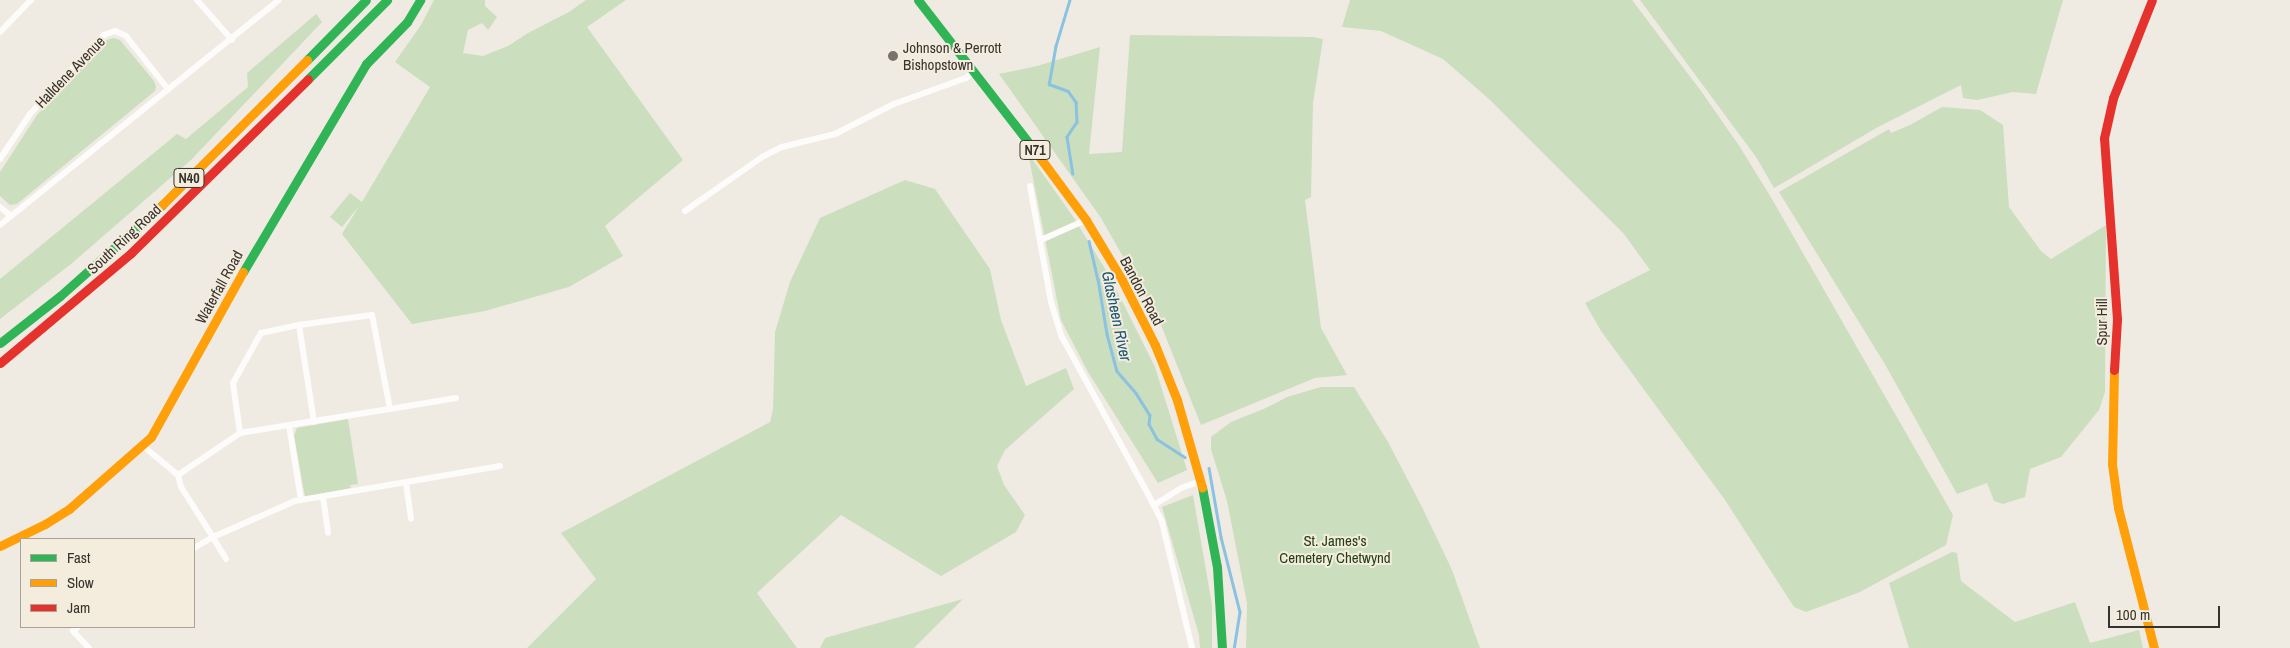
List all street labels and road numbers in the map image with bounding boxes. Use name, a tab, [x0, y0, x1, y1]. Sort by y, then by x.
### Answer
street label: Halldene Avenue	[31, 32, 109, 112]
road number: N71	[1019, 138, 1051, 162]
road number: N40	[173, 167, 205, 190]
street label: South Ring Road	[83, 200, 165, 278]
street label: Waterfall Road	[192, 247, 246, 327]
street label: Bandon Road	[1116, 254, 1168, 328]
street label: Spur Hill	[2093, 298, 2111, 346]

